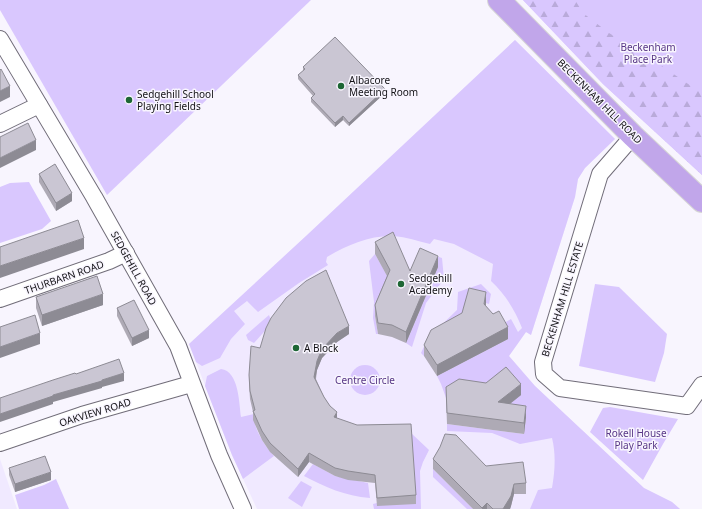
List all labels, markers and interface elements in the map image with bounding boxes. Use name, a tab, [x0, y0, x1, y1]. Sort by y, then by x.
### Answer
park label: Beckenham Place Park	[620, 40, 676, 66]
street label: BECKENHAM HILL ROAD	[555, 56, 645, 146]
place label: Albacore Meeting Room	[349, 73, 418, 99]
marker: Albacore Meeting Room	[336, 81, 346, 91]
place label: Sedgehill School Playing Fields	[137, 87, 214, 113]
marker: Sedgehill School Playing Fields	[124, 95, 134, 105]
street label: SEDGEHILL ROAD	[108, 228, 160, 308]
street label: BECKENHAM HILL ESTATE	[538, 240, 586, 358]
street label: THURBARN ROAD	[22, 257, 106, 297]
place label: Sedgehill Academy	[409, 271, 453, 297]
marker: Sedgehill Academy	[396, 279, 406, 289]
place label: A Block	[304, 341, 339, 355]
marker: A Block	[291, 343, 301, 353]
park label: Centre Circle	[335, 373, 395, 387]
street label: OAKVIEW ROAD	[57, 394, 133, 430]
park label: Rokell House Play Park	[605, 426, 667, 452]

